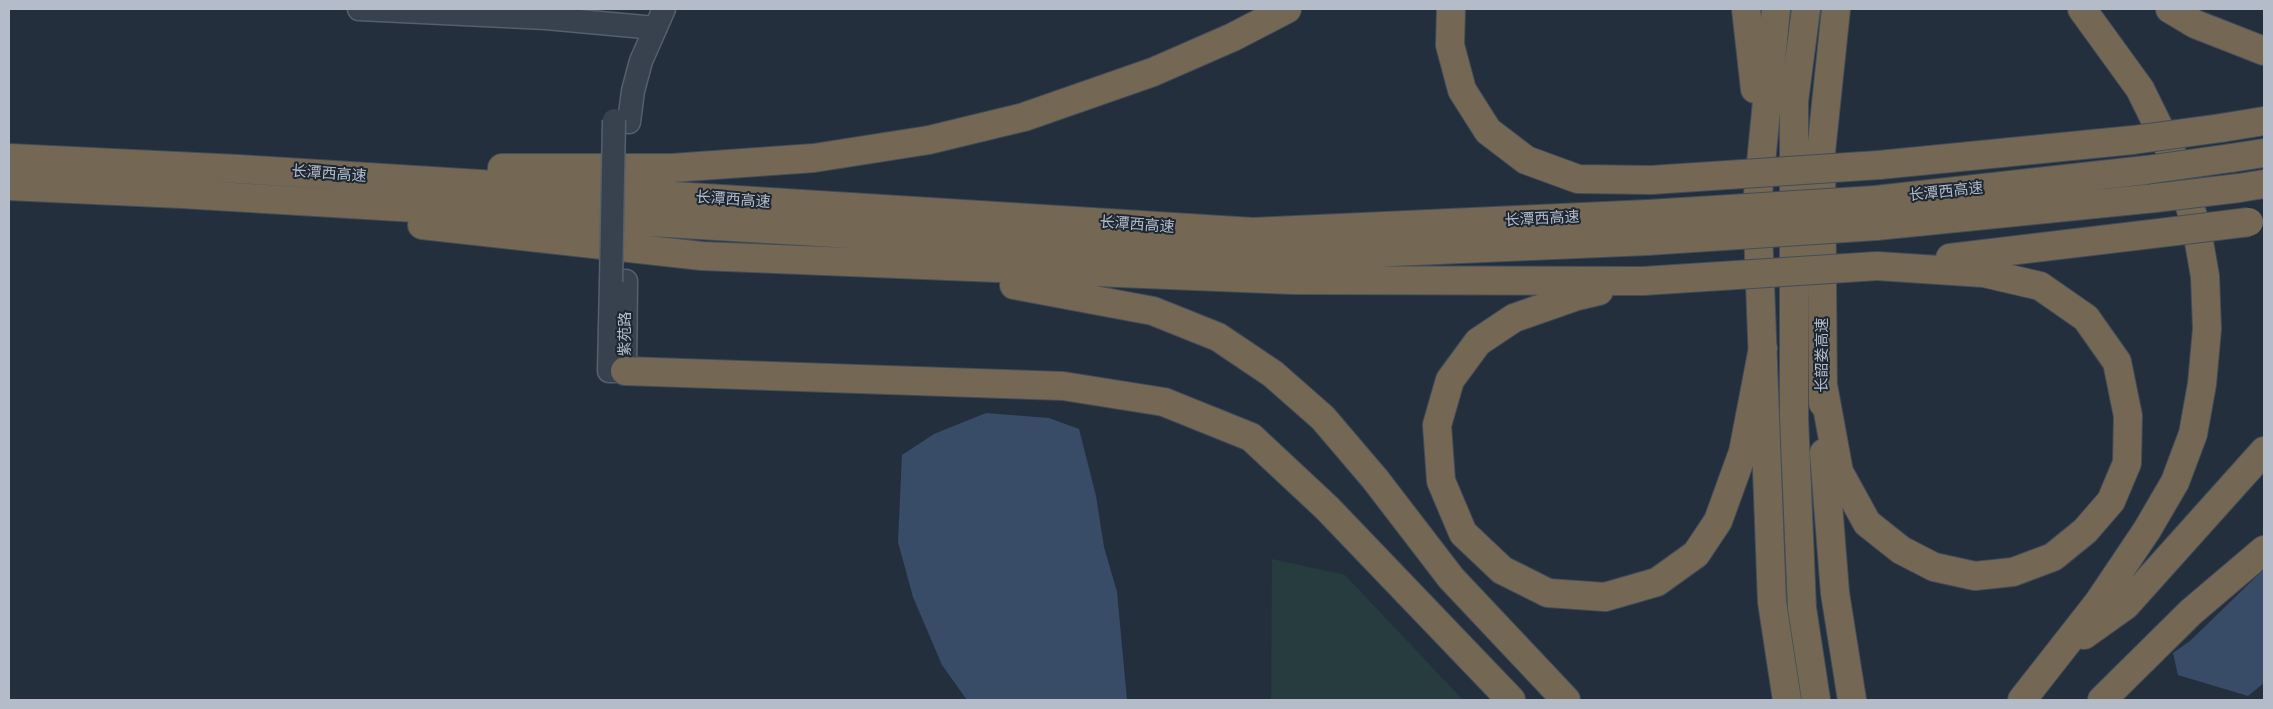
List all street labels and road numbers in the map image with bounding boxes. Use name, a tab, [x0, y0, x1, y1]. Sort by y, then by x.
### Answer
street label: 长潭西高速	[291, 162, 367, 186]
street label: 长潭西高速	[1908, 179, 1984, 205]
street label: 长潭西高速	[695, 188, 771, 212]
street label: 长潭西高速	[1504, 208, 1580, 230]
street label: 长潭西高速	[1099, 213, 1175, 237]
street label: 紫苑路	[617, 312, 635, 356]
street label: 长韶娄高速	[1814, 318, 1832, 392]

